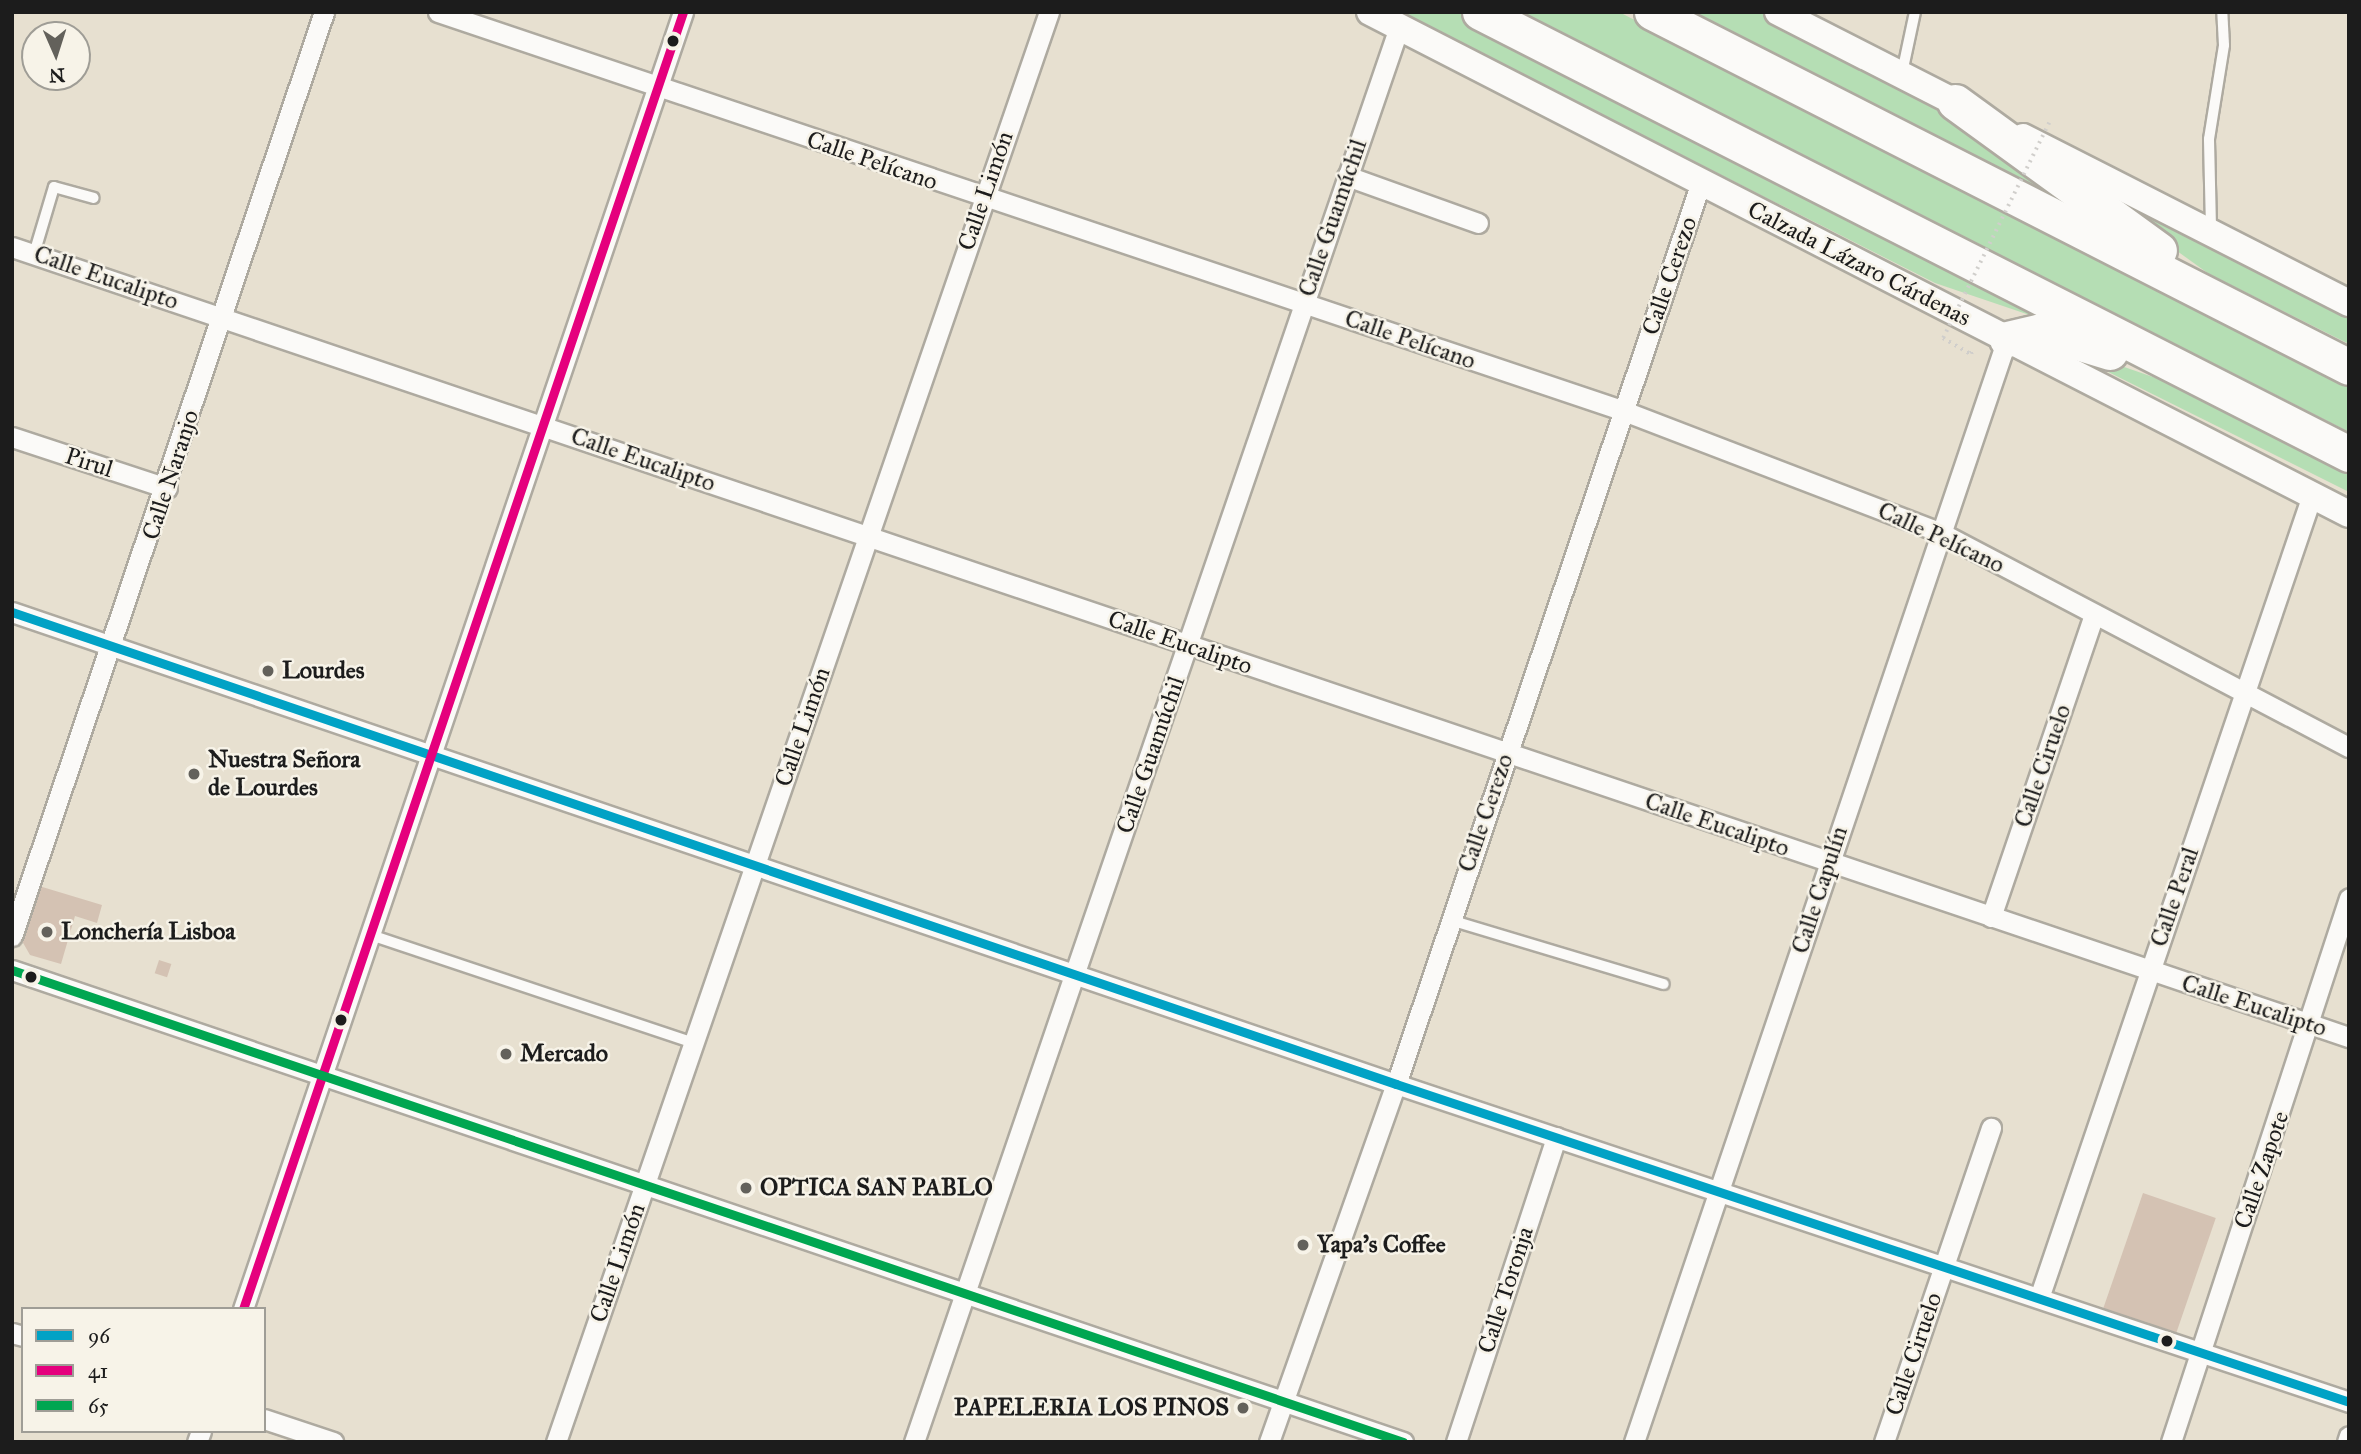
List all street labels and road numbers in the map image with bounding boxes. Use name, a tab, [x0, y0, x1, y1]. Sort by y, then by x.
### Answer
street label: Calle Pelícano	[803, 125, 941, 197]
street label: Calle Limón	[952, 128, 1020, 254]
street label: Calle Guamúchil	[1293, 136, 1373, 300]
street label: Calzada Lázaro Cárdenas	[1743, 195, 1975, 333]
street label: Calle Cerezo	[1636, 213, 1704, 339]
street label: Calle Eucalipto	[30, 240, 182, 316]
street label: Calle Pelícano	[1341, 304, 1479, 376]
street label: Calle Naranjo	[136, 406, 206, 544]
street label: Calle Eucalipto	[567, 422, 719, 498]
street label: Pirul	[61, 442, 117, 484]
street label: Calle Pelícano	[1873, 496, 2009, 580]
street label: Calle Eucalipto	[1104, 605, 1256, 681]
street label: Calle Limón	[769, 664, 837, 790]
street label: Calle Guamúchil	[1111, 673, 1191, 837]
street label: Calle Ciruelo	[2009, 701, 2077, 831]
street label: Calle Cerezo	[1452, 750, 1520, 876]
street label: Calle Eucalipto	[1641, 787, 1793, 863]
street label: Calle Capulín	[1786, 823, 1854, 957]
street label: Calle Peral	[2145, 843, 2205, 951]
street label: Calle Eucalipto	[2178, 969, 2330, 1043]
street label: Calle Zapote	[2228, 1107, 2296, 1233]
street label: Calle Limón	[584, 1200, 652, 1326]
street label: Calle Toronja	[1472, 1223, 1540, 1357]
street label: Calle Ciruelo	[1880, 1289, 1948, 1419]

